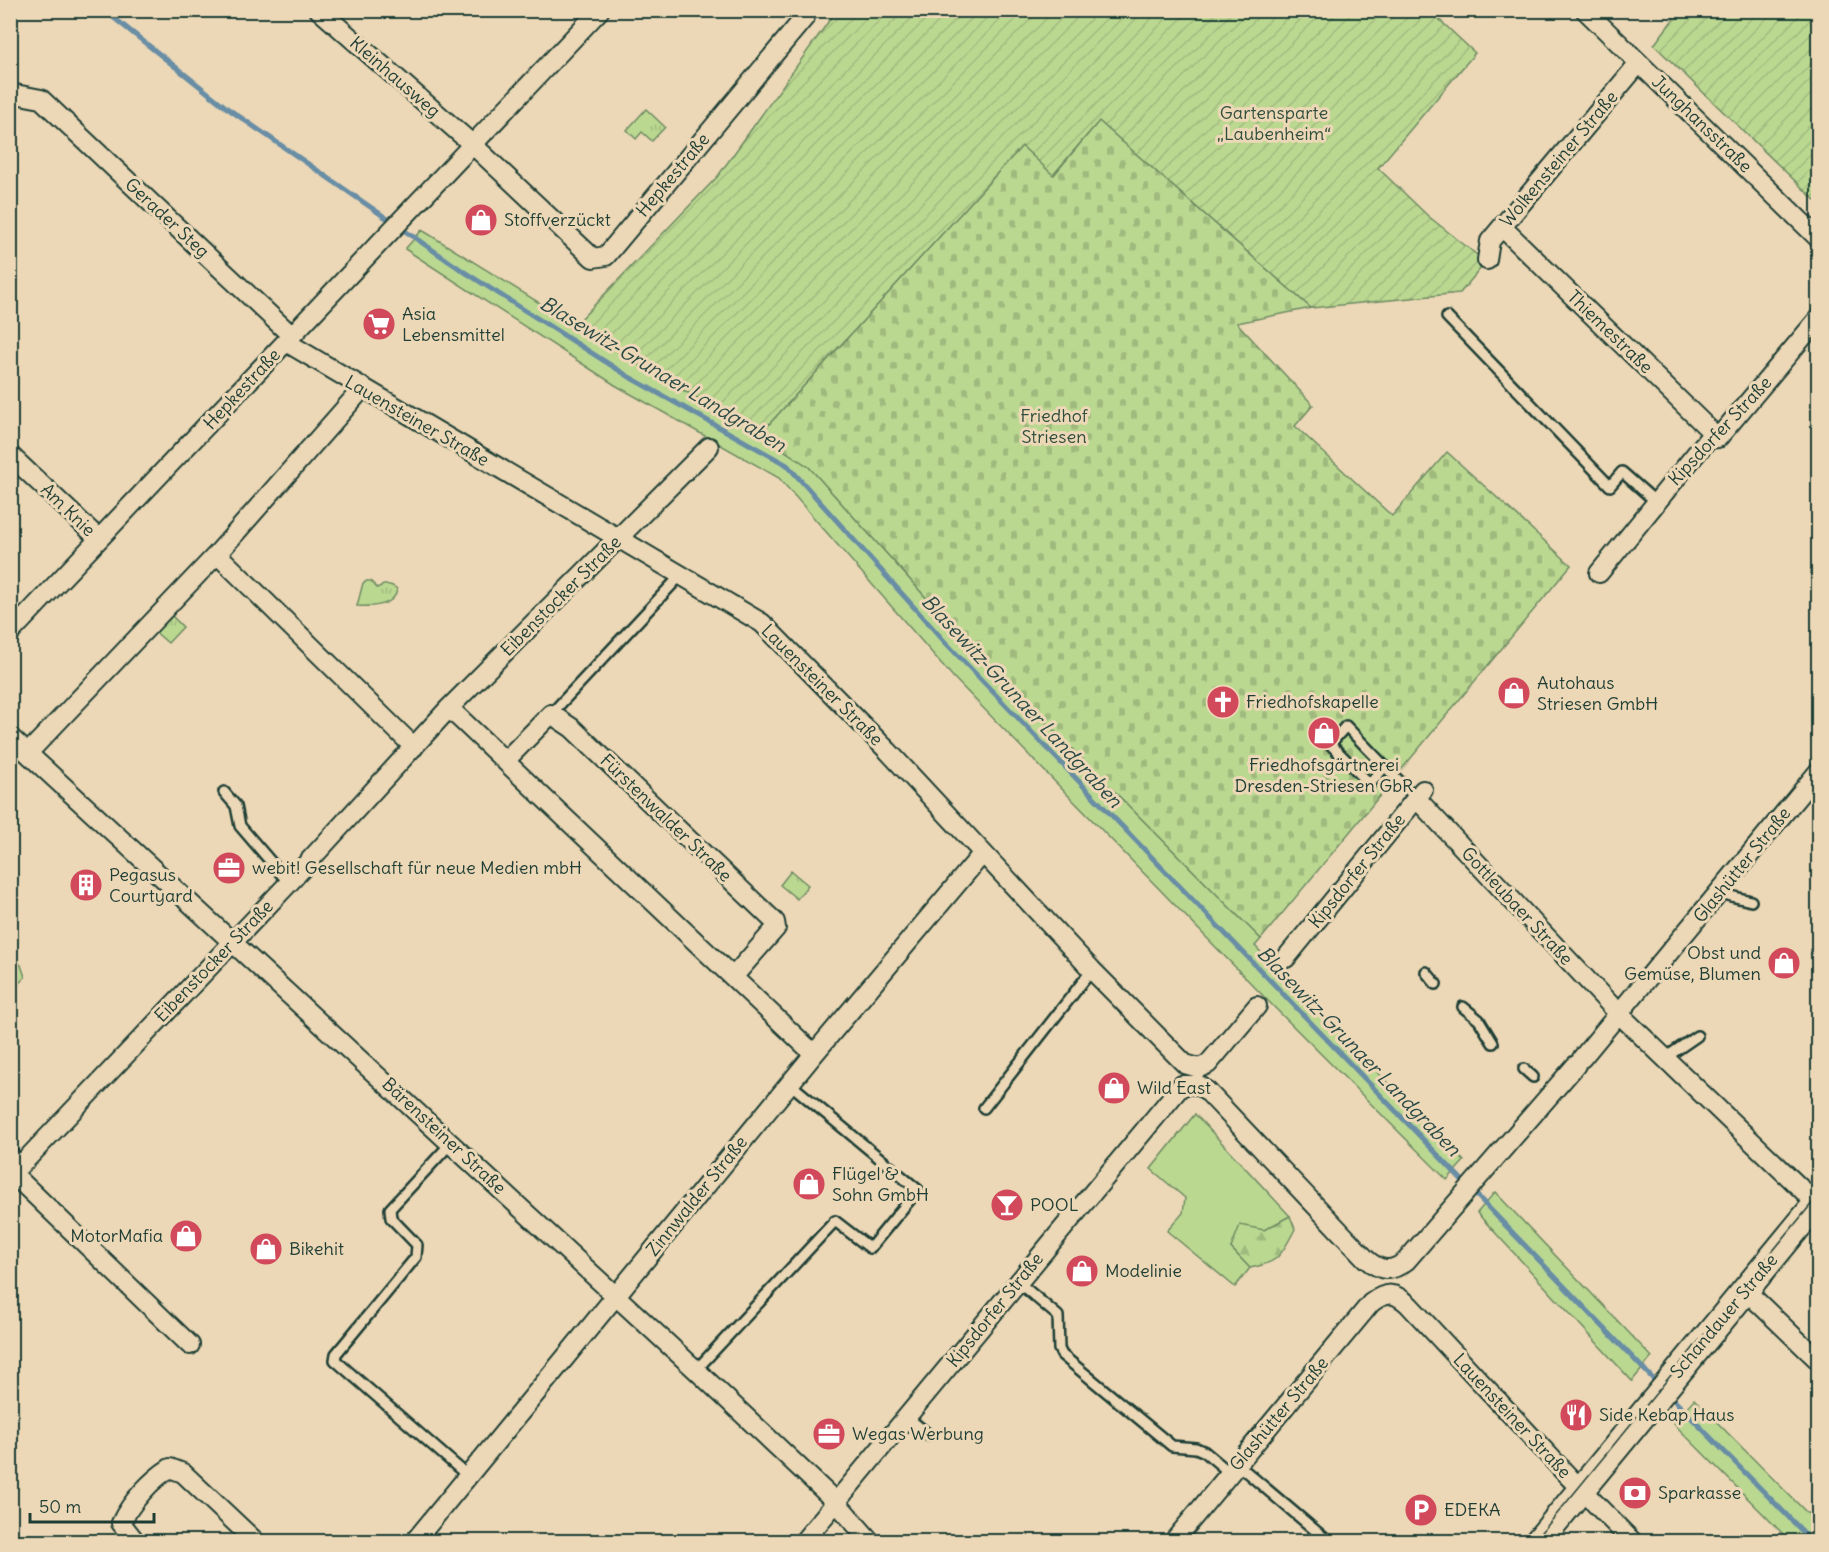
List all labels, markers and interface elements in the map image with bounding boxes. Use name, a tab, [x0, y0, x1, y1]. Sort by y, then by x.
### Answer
street label: Kleinhausweg	[345, 31, 445, 122]
street label: Junghansstraße	[1647, 70, 1757, 177]
street label: Wolkensteiner Straße	[1495, 86, 1622, 232]
park label: Gartensparte „Laubenheim“	[1217, 101, 1331, 145]
street label: Hepkestraße	[631, 128, 714, 221]
street label: Gerader Steg	[120, 173, 214, 263]
shop icon: Stoffverzückt	[463, 202, 499, 238]
place label: Stoffverzückt	[504, 208, 611, 231]
street label: Thiemestraße	[1563, 285, 1658, 378]
water label: Blasewitz‐Grunaer Landgraben	[536, 290, 791, 457]
place label: Asia Lebensmittel	[402, 302, 505, 346]
supermarket icon: Asia Lebensmittel	[361, 306, 397, 342]
street label: Hepkestraße	[198, 343, 285, 434]
street label: Lauensteiner Straße	[341, 370, 493, 471]
street label: Kipsdorfer Straße	[1663, 371, 1776, 490]
park label: Friedhof Striesen	[1020, 404, 1089, 448]
street label: Am Knie	[36, 478, 100, 541]
street label: Eibenstocker Straße	[495, 530, 626, 661]
water label: Blasewitz‐Grunaer Landgraben	[917, 589, 1128, 813]
street label: Lauensteiner Straße	[757, 619, 888, 750]
place label: Autohaus Striesen GmbH	[1537, 671, 1658, 715]
shop icon: Autohaus Striesen GmbH	[1496, 675, 1532, 711]
church icon: Friedhofskapelle	[1205, 684, 1241, 720]
place label: Friedhofskapelle	[1246, 690, 1379, 713]
shop icon: Friedhofsgärtnerei Dresden-Striesen GbR	[1306, 715, 1342, 751]
street label: Fürstenwalder Straße	[596, 749, 737, 886]
place label: Friedhofsgärtnerei Dresden-Striesen GbR	[1235, 753, 1413, 797]
street label: Glashütter Straße	[1688, 802, 1795, 927]
street label: Kipsdorfer Straße	[1303, 809, 1410, 933]
street label: Gottleubaer Straße	[1457, 842, 1578, 970]
office icon: webit! Gesellschaft für neue Medien mbH	[211, 850, 247, 886]
place label: webit! Gesellschaft für neue Medien mbH	[252, 856, 582, 879]
place label: Pegasus Courtyard	[109, 863, 193, 907]
building icon: Pegasus Courtyard	[68, 867, 104, 903]
street label: Eibenstocker Straße	[149, 895, 278, 1027]
water label: Blasewitz‐Grunaer Landgraben	[1252, 940, 1467, 1161]
place label: Obst und Gemüse, Blumen	[1624, 941, 1761, 985]
shop icon: Obst und Gemüse, Blumen	[1766, 945, 1802, 981]
shop icon: Wild East	[1096, 1070, 1132, 1106]
street label: Bärensteiner Straße	[378, 1072, 511, 1199]
place label: Wild East	[1137, 1076, 1211, 1099]
street label: Zinnwalder Straße	[641, 1131, 752, 1260]
place label: Flügel & Sohn GmbH	[832, 1162, 929, 1206]
shop icon: Flügel & Sohn GmbH	[791, 1166, 827, 1202]
bar icon: POOL	[989, 1187, 1025, 1223]
place label: POOL	[1030, 1193, 1079, 1216]
shop icon: MotorMafia	[168, 1218, 204, 1254]
place label: MotorMafia	[70, 1224, 163, 1247]
shop icon: Bikehit	[248, 1231, 284, 1267]
place label: Bikehit	[289, 1237, 344, 1260]
street label: Kipsdorfer Straße	[941, 1248, 1048, 1372]
street label: Schandauer Straße	[1665, 1249, 1782, 1383]
shop icon: Modelinie	[1064, 1253, 1100, 1289]
place label: Modelinie	[1105, 1259, 1182, 1282]
street label: Lauensteiner Straße	[1448, 1348, 1576, 1483]
street label: Glashütter Straße	[1224, 1352, 1333, 1476]
restaurant icon: Side Kebap Haus	[1558, 1397, 1594, 1433]
place label: Side Kebap Haus	[1599, 1403, 1734, 1426]
office icon: Wegas Werbung	[811, 1416, 847, 1452]
place label: Wegas Werbung	[852, 1422, 984, 1445]
bank icon: Sparkasse	[1617, 1475, 1653, 1511]
place label: Sparkasse	[1658, 1481, 1741, 1504]
scale bar	[30, 1486, 154, 1524]
parking icon: EDEKA	[1403, 1492, 1439, 1528]
text: 50 m	[39, 1495, 81, 1518]
place label: EDEKA	[1444, 1498, 1501, 1521]

